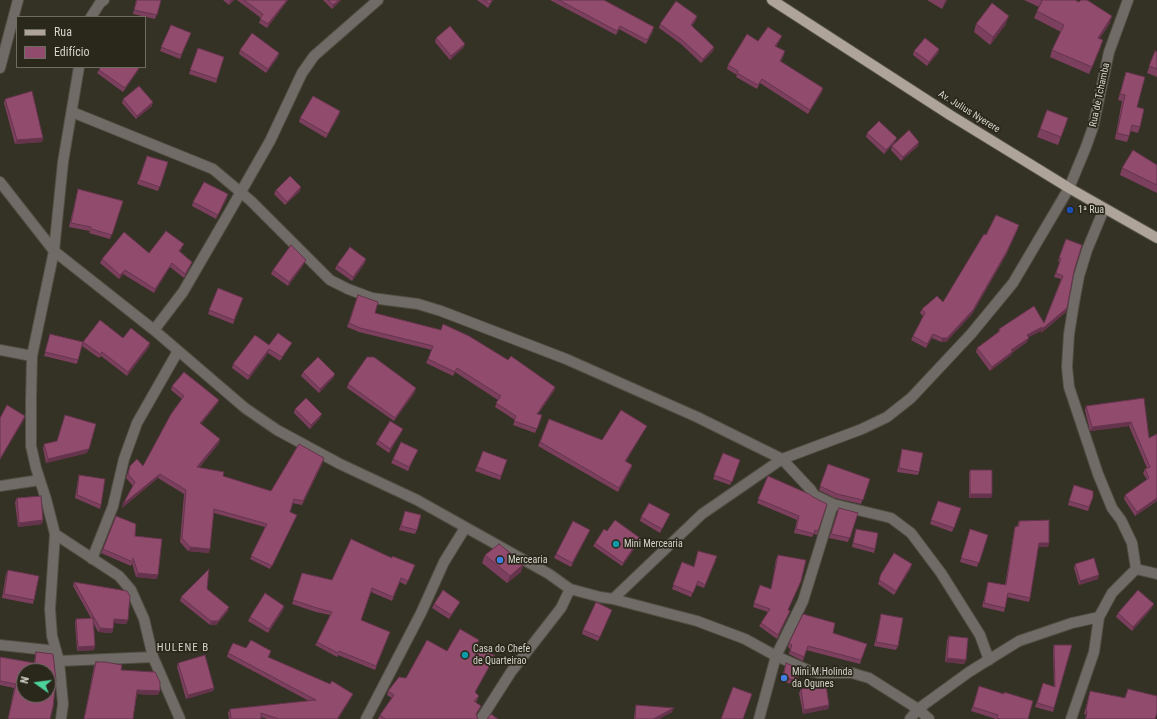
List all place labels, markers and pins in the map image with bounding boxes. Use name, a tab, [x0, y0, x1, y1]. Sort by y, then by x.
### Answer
place label: 1ª Rua	[1078, 204, 1104, 216]
marker: 1ª Rua	[1065, 205, 1075, 215]
place label: Mini Mercearia	[624, 538, 683, 550]
marker: Mini Mercearia	[611, 539, 621, 549]
place label: Mercearia	[508, 554, 547, 566]
marker: Mercearia	[495, 555, 505, 565]
place label: Casa do Chefe de Quarteirao	[473, 643, 530, 666]
marker: Casa do Chefe de Quarteirao	[460, 650, 470, 660]
place label: Mini.M.Holinda da Ogunes	[792, 666, 852, 690]
marker: Mini.M.Holinda da Ogunes	[779, 673, 789, 683]

